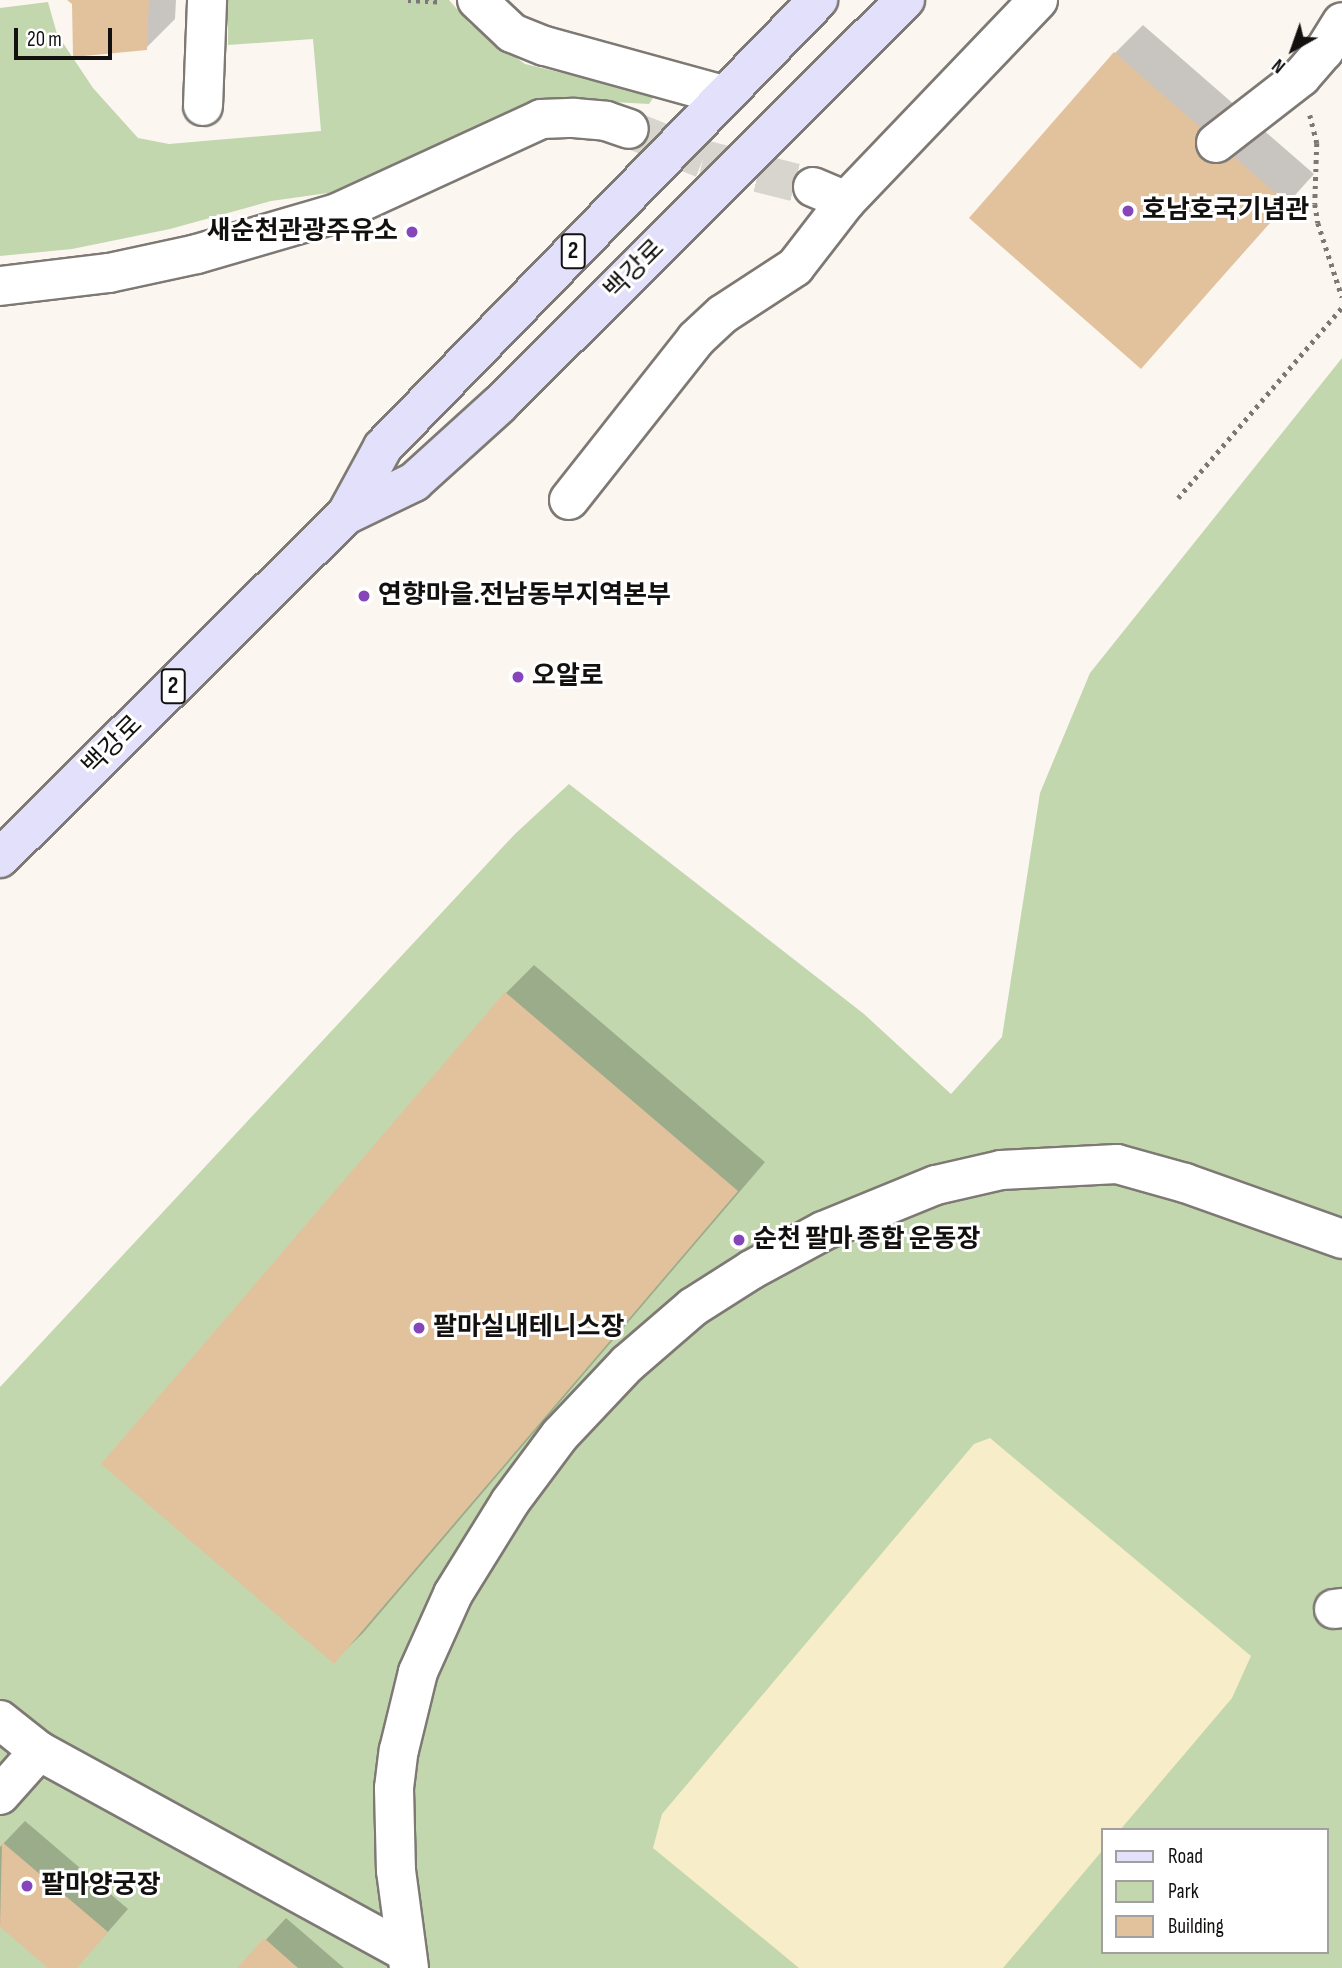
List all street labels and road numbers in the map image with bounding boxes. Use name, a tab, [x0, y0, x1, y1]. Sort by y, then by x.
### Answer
road number: 2	[559, 230, 587, 272]
street label: 백강로	[599, 234, 671, 306]
road number: 2	[159, 666, 187, 706]
street label: 백강로	[77, 710, 149, 782]

